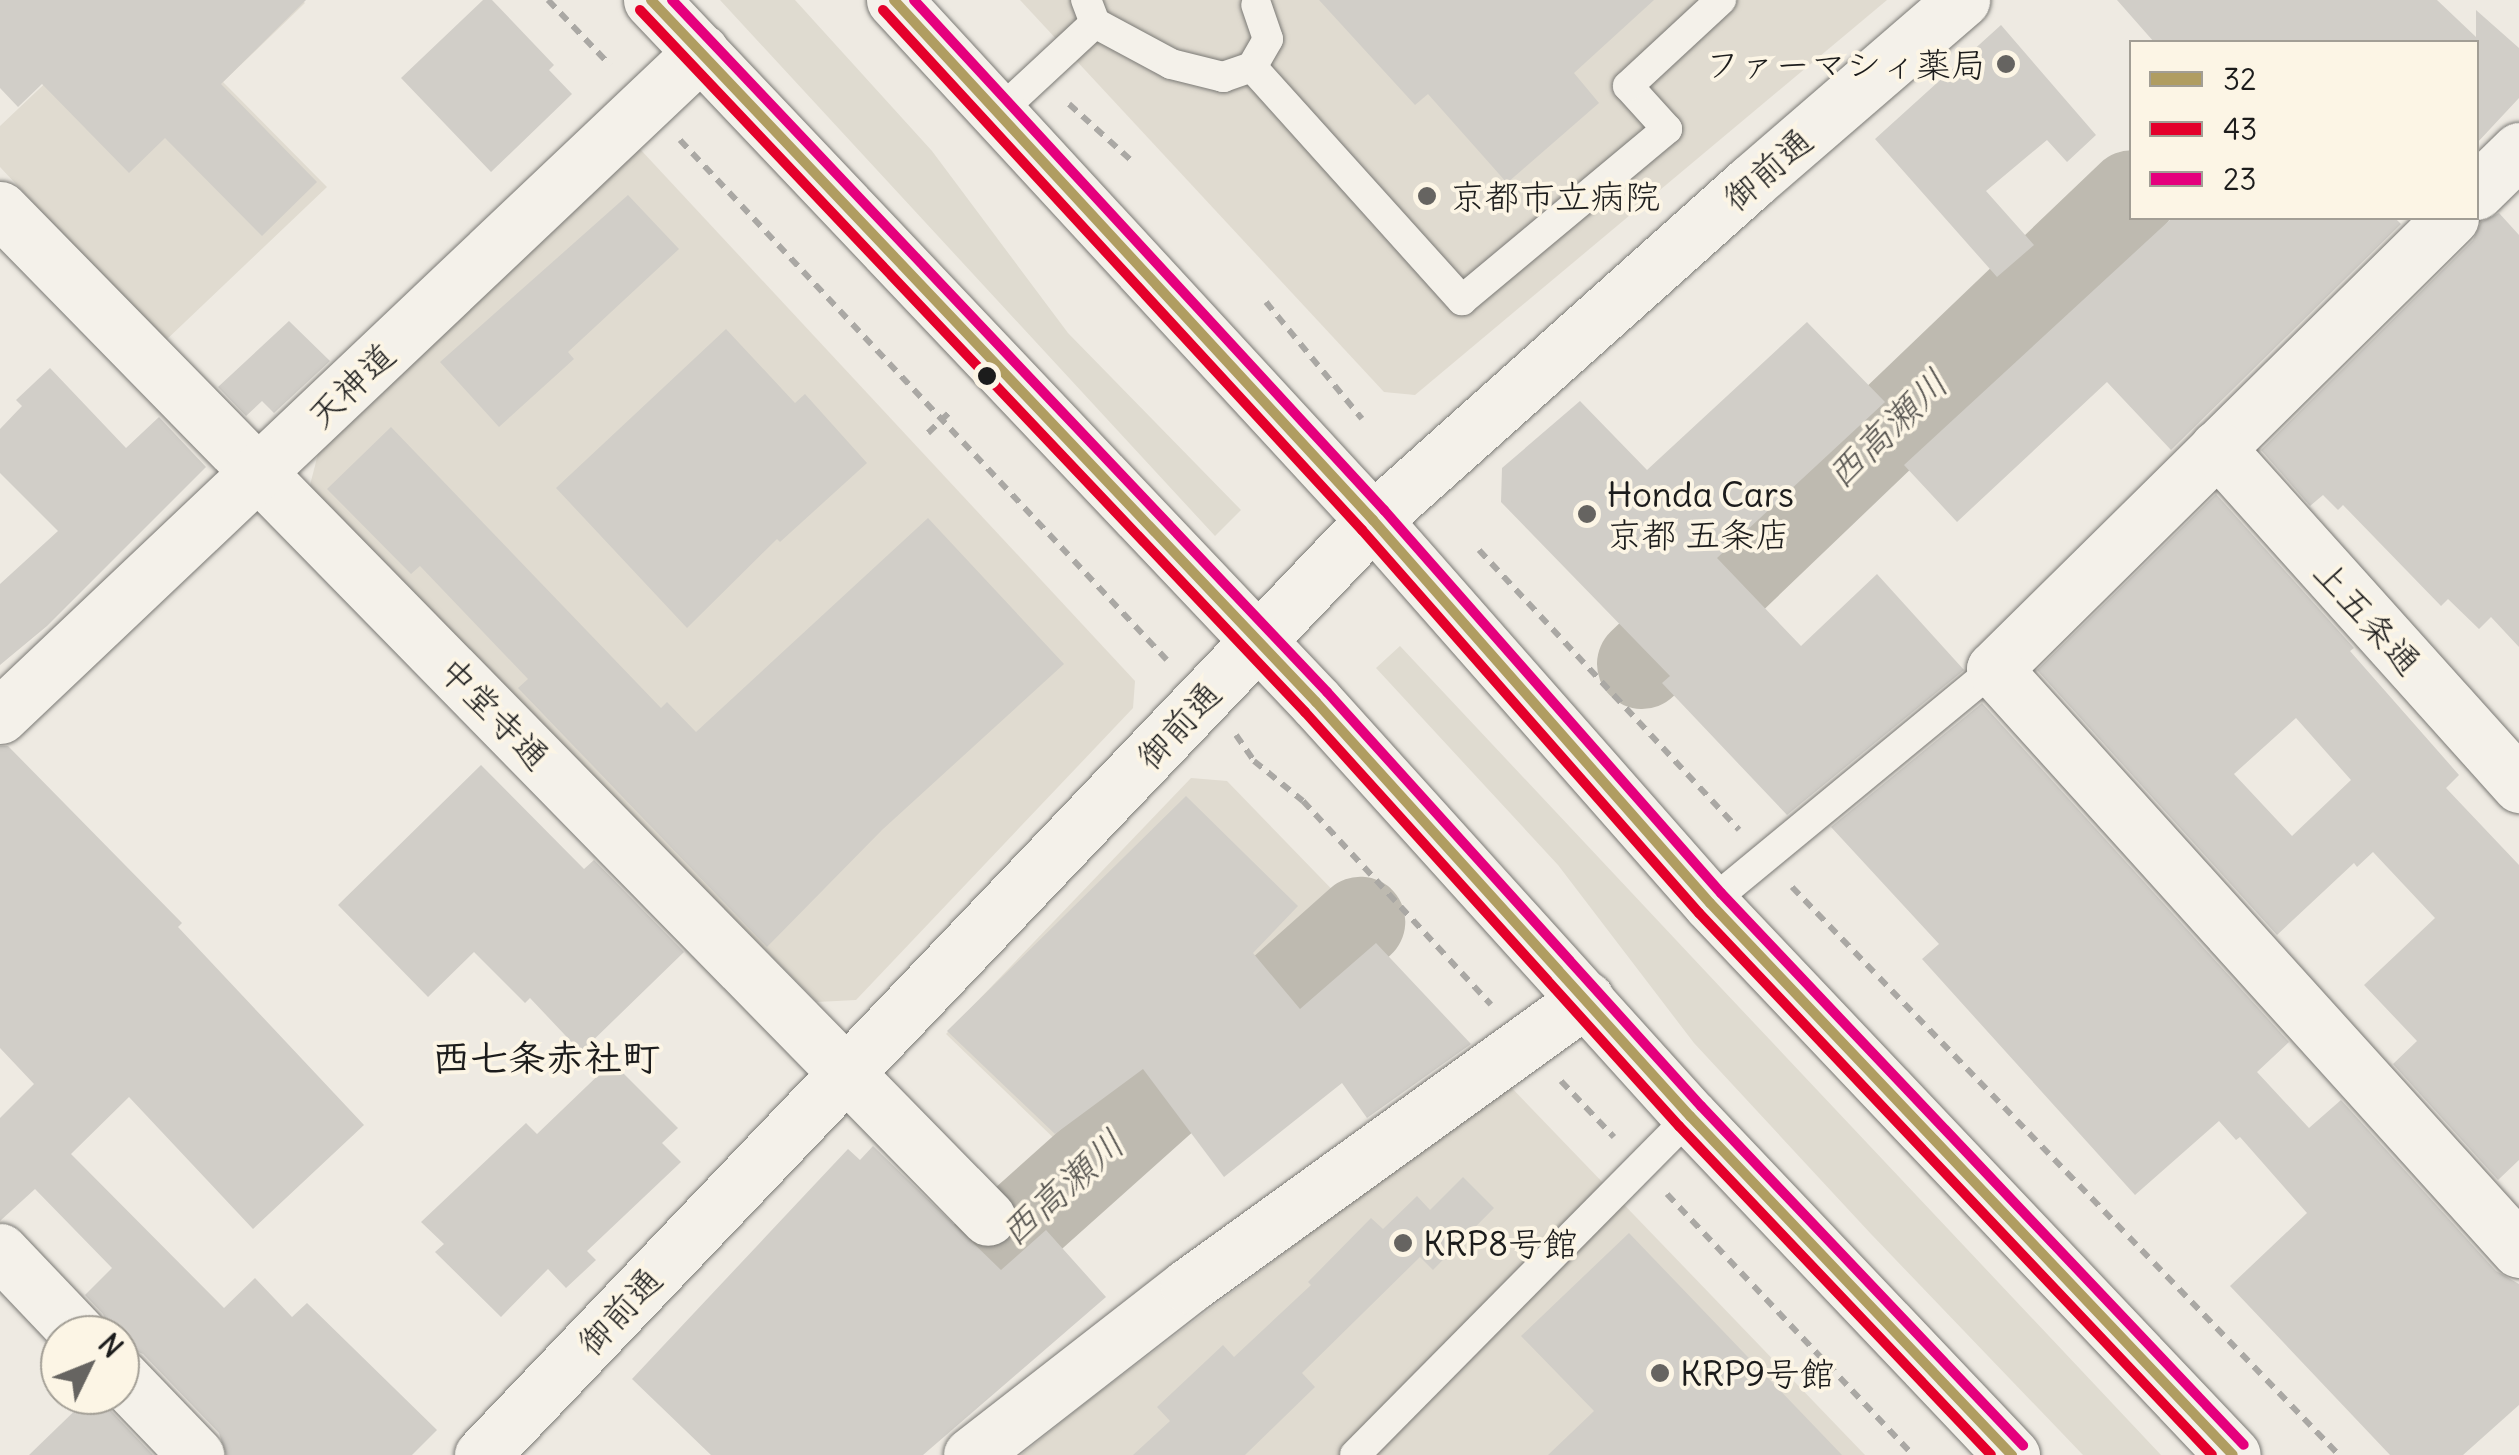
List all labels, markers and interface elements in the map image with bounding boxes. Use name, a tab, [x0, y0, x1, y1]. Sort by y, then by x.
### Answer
legend	[2129, 40, 2479, 220]
place label: ファーマシィ薬局	[1706, 43, 1986, 85]
marker: ファーマシィ薬局	[1995, 53, 2017, 75]
text: 32	[2223, 60, 2256, 98]
text: 43	[2223, 110, 2257, 148]
street label: 御前通	[1714, 119, 1820, 219]
text: 23	[2223, 160, 2256, 198]
place label: 京都市立病院	[1450, 175, 1660, 217]
marker: 京都市立病院	[1414, 183, 1440, 209]
street label: 天神道	[299, 333, 403, 437]
water label: 西高瀬川	[1816, 360, 1958, 498]
unlabelled marker	[977, 366, 997, 386]
place label: Honda Cars 京都 五条店	[1607, 473, 1794, 555]
marker: Honda Cars 京都 五条店	[1576, 503, 1598, 525]
street label: 上五条通	[2306, 551, 2430, 683]
street label: 中堂寺通	[431, 648, 559, 778]
street label: 御前通	[1127, 672, 1229, 778]
district label: 西七条赤社町	[432, 1035, 660, 1081]
water label: 西高瀬川	[990, 1120, 1134, 1256]
place label: KRP8号館	[1423, 1222, 1578, 1264]
marker: KRP8号館	[1392, 1232, 1414, 1254]
street label: 御前通	[568, 1258, 670, 1364]
north arrow	[40, 1315, 140, 1415]
text: N	[91, 1327, 130, 1365]
place label: KRP9号館	[1680, 1352, 1835, 1394]
marker: KRP9号館	[1649, 1362, 1671, 1384]

